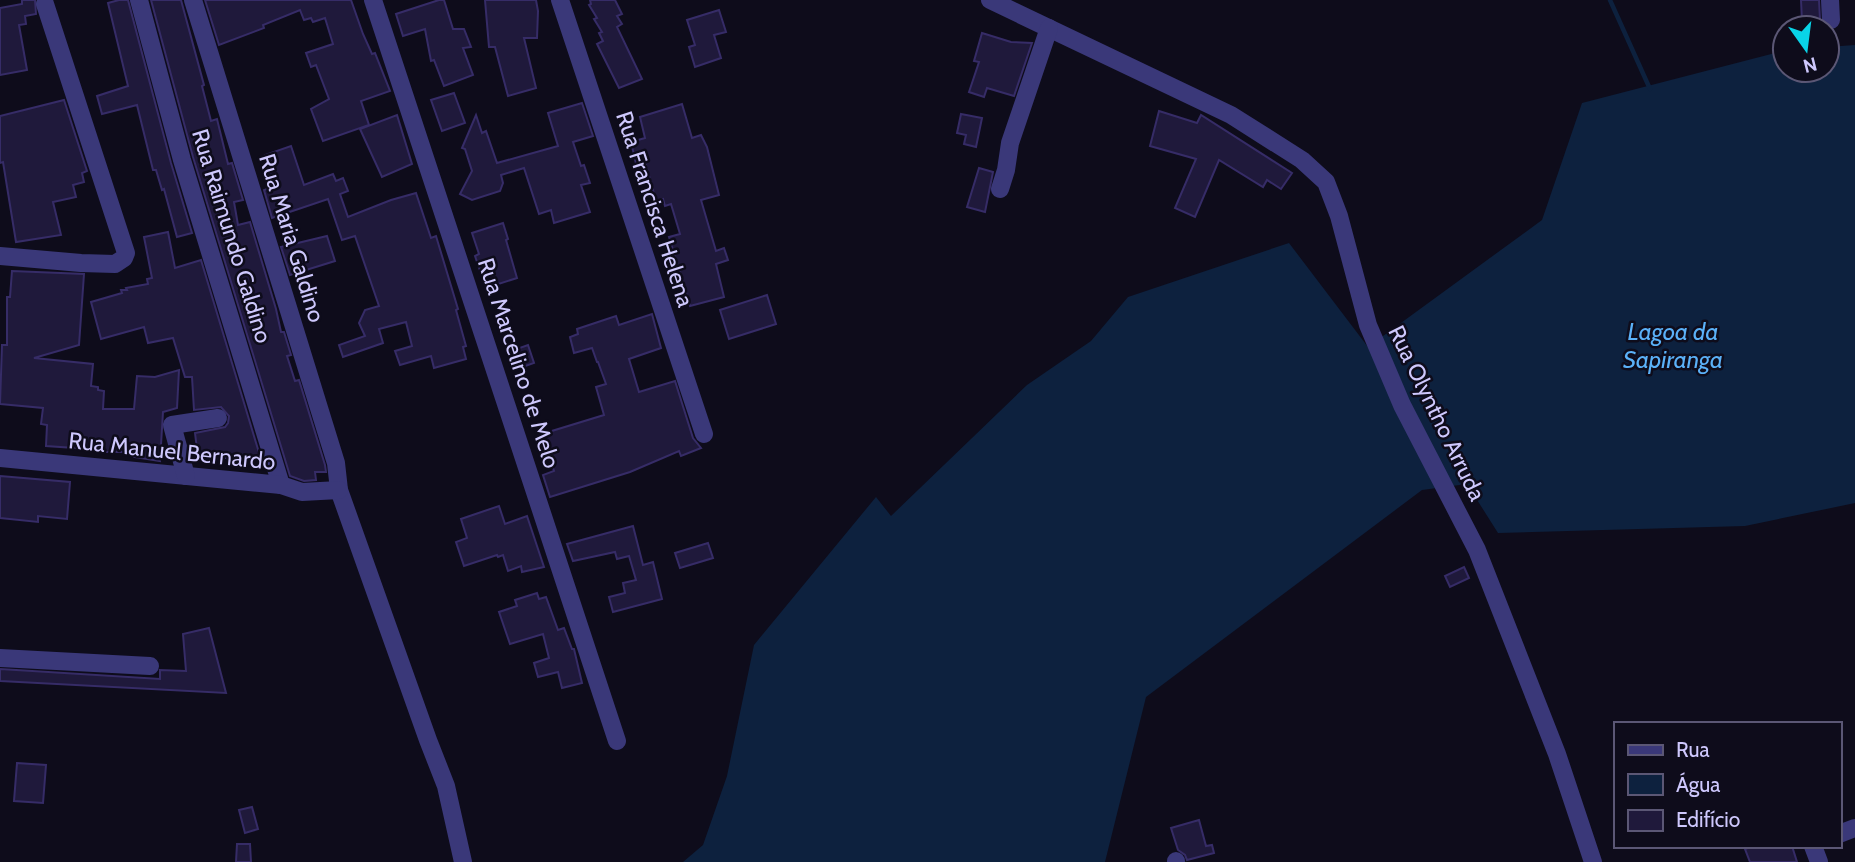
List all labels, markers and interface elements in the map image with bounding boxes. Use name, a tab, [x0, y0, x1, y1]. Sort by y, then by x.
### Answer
north arrow	[1771, 14, 1841, 84]
text: N	[1801, 52, 1819, 78]
street label: Rua Francisca Helena	[610, 108, 700, 310]
street label: Rua Raimundo Galdino	[186, 126, 278, 346]
street label: Rua Maria Galdino	[253, 150, 331, 326]
street label: Rua Marcelino de Melo	[472, 254, 566, 472]
water label: Lagoa da Sapiranga	[1623, 317, 1723, 374]
street label: Rua Olyntho Arruda	[1382, 321, 1492, 505]
street label: Rua Manuel Bernardo	[67, 426, 277, 476]
legend	[1614, 722, 1841, 848]
text: Rua	[1676, 737, 1710, 762]
text: Água	[1676, 772, 1720, 797]
text: Edifício	[1676, 807, 1740, 832]

